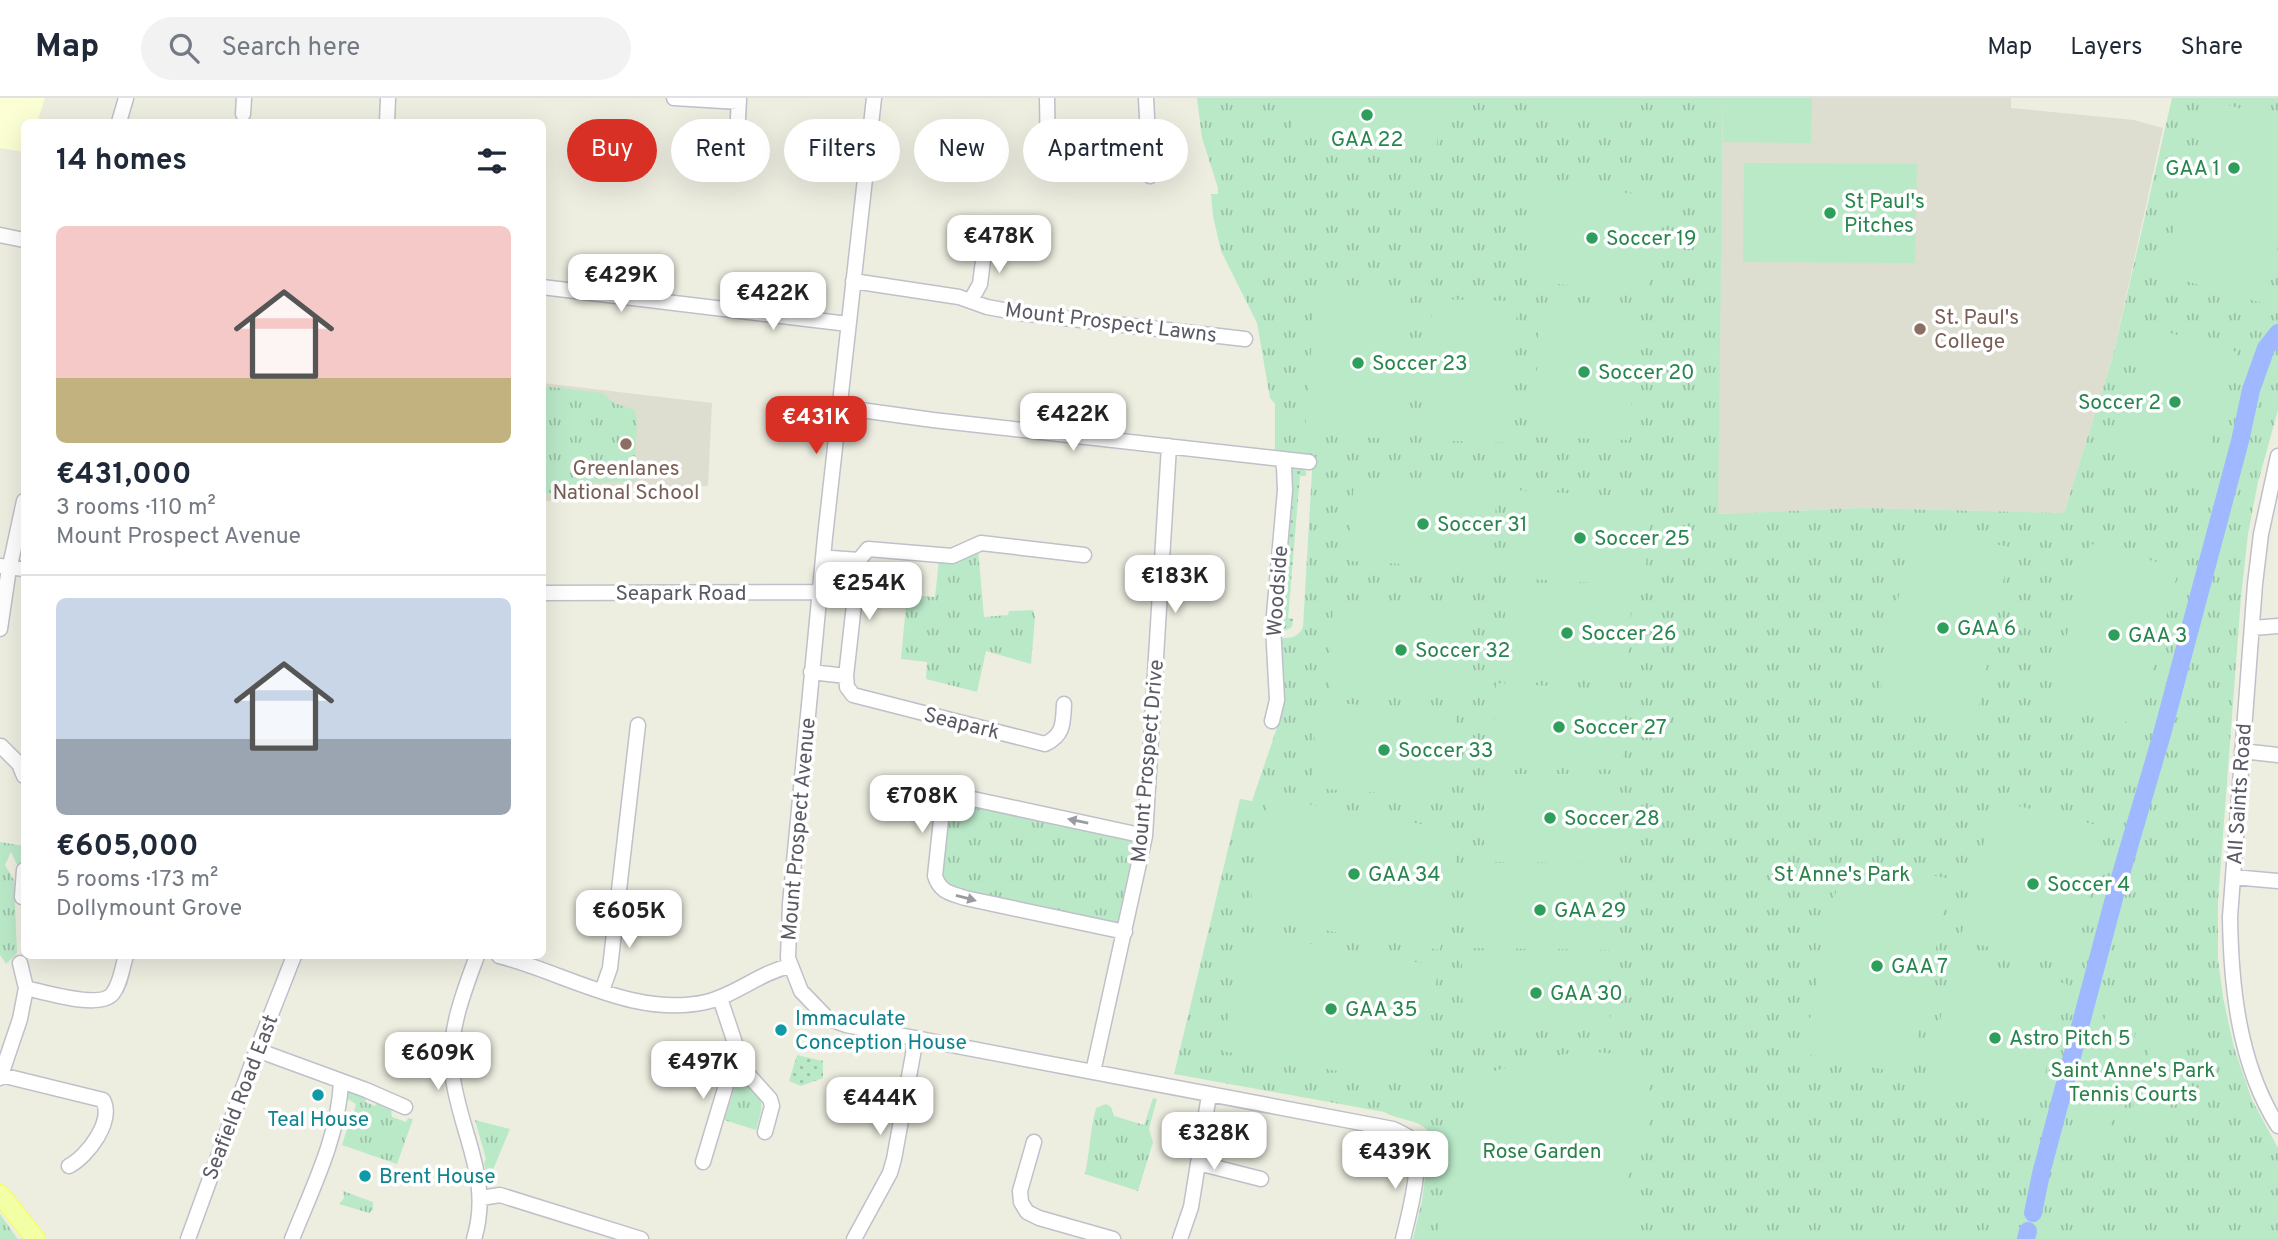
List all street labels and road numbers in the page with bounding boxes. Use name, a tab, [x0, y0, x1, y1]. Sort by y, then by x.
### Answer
street label: Mount Prospect Lawns	[1003, 297, 1218, 350]
street label: Woodside	[1262, 545, 1295, 638]
street label: Seapark Road	[616, 581, 746, 608]
street label: Mount Prospect Drive	[1126, 658, 1171, 864]
street label: Seapark	[921, 702, 1002, 747]
street label: Mount Prospect Avenue	[776, 717, 823, 942]
street label: All Saints Road	[2222, 722, 2259, 866]
street label: Seafield Road East	[197, 1011, 285, 1184]

